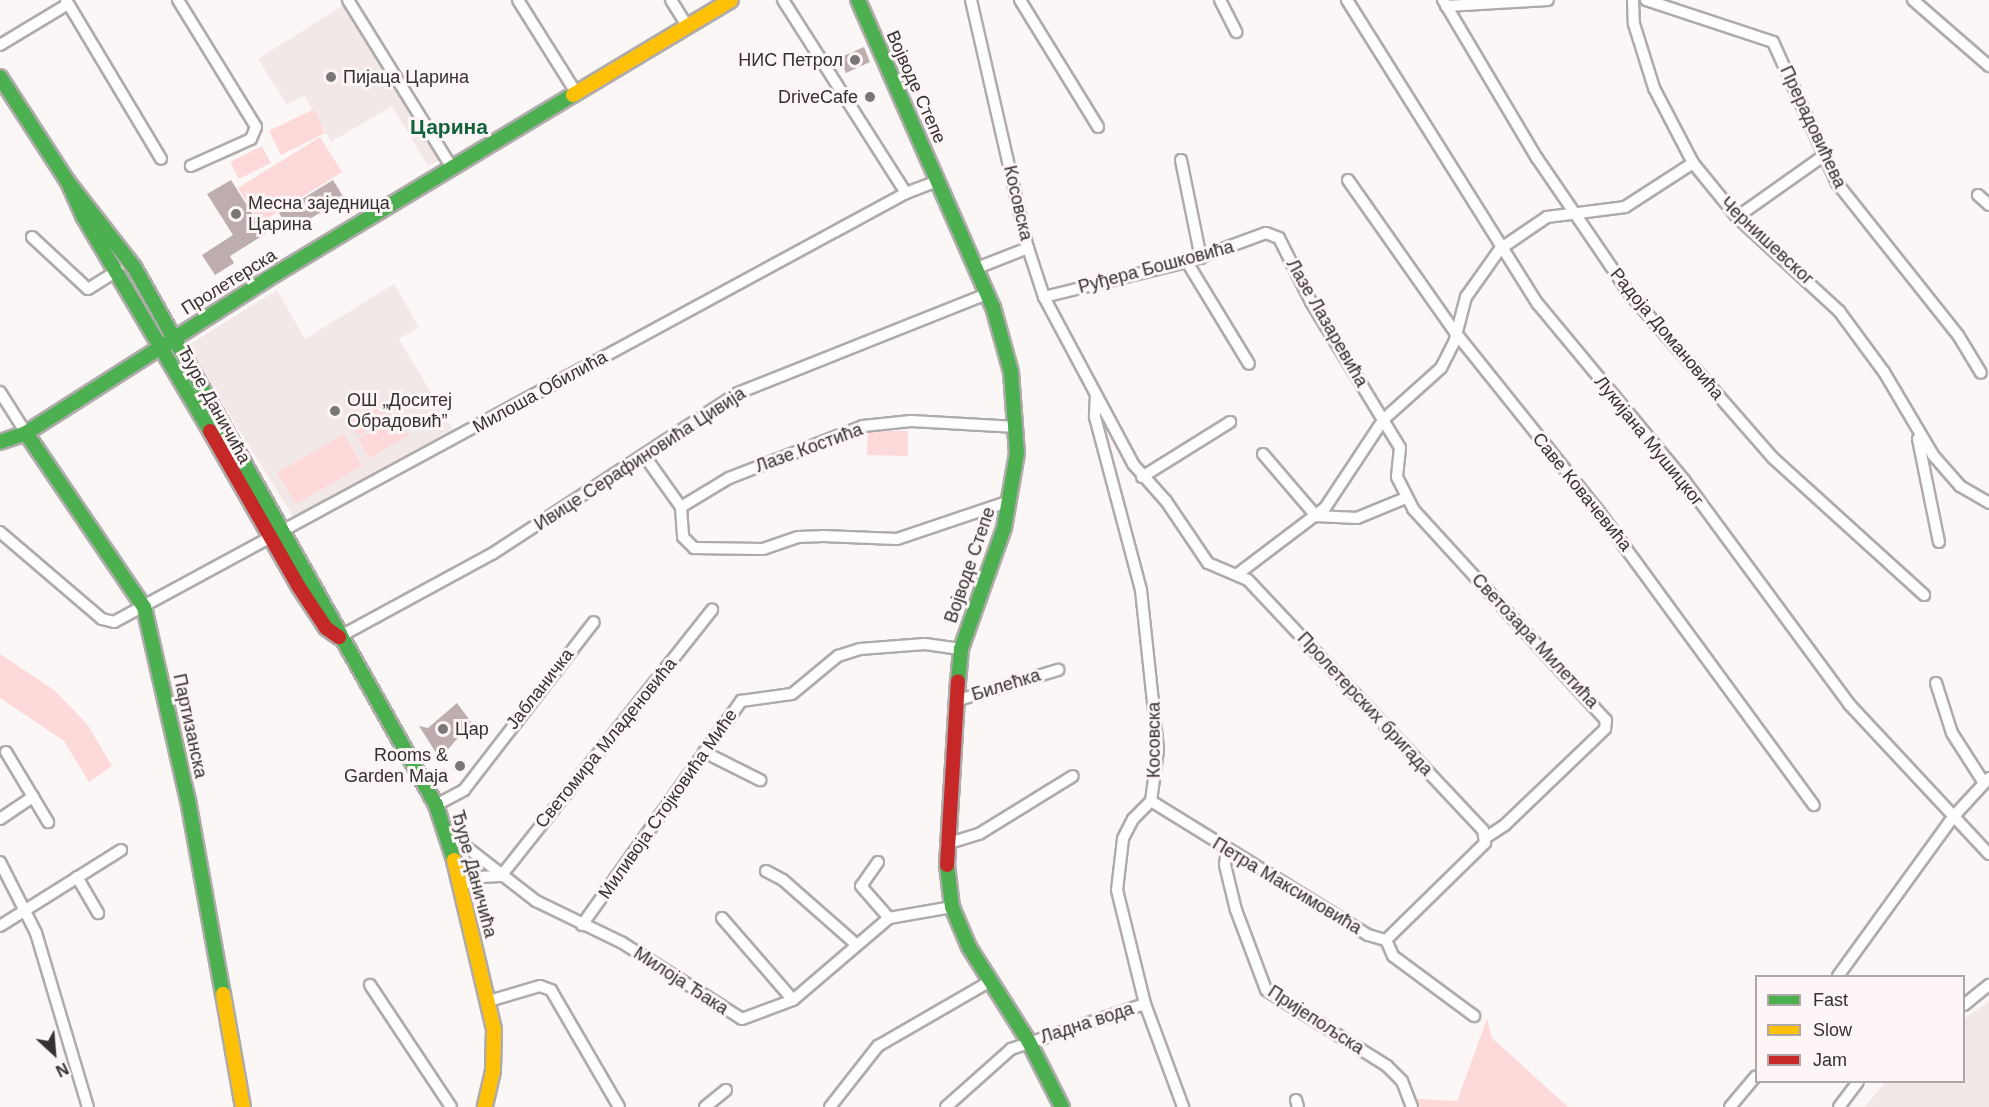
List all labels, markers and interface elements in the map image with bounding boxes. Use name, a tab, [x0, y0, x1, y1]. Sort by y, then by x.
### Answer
street label: Војводе Степе	[881, 27, 951, 147]
place label: НИС Петрол	[738, 49, 843, 71]
marker: НИС Петрол	[848, 53, 862, 67]
street label: Прерадовићева	[1775, 62, 1851, 192]
place label: Пијаца Царина	[343, 66, 469, 88]
marker: Пијаца Царина	[324, 70, 338, 84]
place label: DriveCafe	[778, 86, 858, 108]
marker: DriveCafe	[863, 90, 877, 104]
district label: Царина	[410, 114, 488, 140]
street label: Косовска	[999, 163, 1037, 243]
street label: Чернишевског	[1716, 192, 1818, 290]
place label: Месна заједница Царина	[248, 193, 390, 236]
marker: Месна заједница Царина	[229, 207, 243, 221]
street label: Руђера Бошковића	[1076, 236, 1236, 298]
street label: Пролетерска	[178, 244, 280, 320]
street label: Лазе Лазаревића	[1282, 255, 1372, 391]
street label: Радоја Домановића	[1606, 264, 1728, 404]
street label: Ђуре Даничића	[173, 342, 255, 468]
street label: Милоша Обилића	[469, 346, 611, 438]
street label: Лукијана Мушицког	[1590, 371, 1708, 511]
street label: Ивице Серафиновића Цивија	[530, 383, 750, 535]
place label: ОШ „Доситеј Обрадовић”	[347, 390, 452, 432]
marker: ОШ „Доситеј Обрадовић”	[328, 404, 342, 418]
street label: Лазе Костића	[752, 419, 866, 477]
street label: Саве Ковачевића	[1528, 428, 1636, 556]
street label: Војводе Степе	[940, 504, 1000, 626]
street label: Светозара Милетића	[1467, 569, 1603, 713]
street label: Пролетерских бригада	[1293, 628, 1437, 780]
street label: Јабланичка	[502, 644, 578, 734]
street label: Светомира Младеновића	[531, 653, 681, 833]
street label: Билећка	[969, 664, 1043, 706]
street label: Партизанска	[168, 672, 212, 780]
street label: Косовска	[1143, 702, 1165, 778]
street label: Миливоја Стојковића Миће	[594, 705, 742, 903]
place label: Цар	[455, 718, 489, 740]
marker: Цар	[436, 722, 450, 736]
place label: Rooms & Garden Maja	[344, 745, 448, 788]
marker: Rooms & Garden Maja	[453, 759, 467, 773]
street label: Ђуре Даничића	[447, 808, 501, 940]
street label: Петра Максимовића	[1209, 833, 1365, 939]
street label: Милоја Ђака	[630, 942, 732, 1020]
legend	[1755, 975, 1965, 1083]
street label: Пријепољска	[1264, 981, 1368, 1059]
text: Fast	[1813, 990, 1848, 1010]
street label: Ладна вода	[1038, 998, 1136, 1048]
text: Slow	[1813, 1020, 1852, 1040]
north arrow	[24, 1023, 84, 1083]
text: Jam	[1813, 1050, 1847, 1070]
text: N	[53, 1059, 71, 1080]

